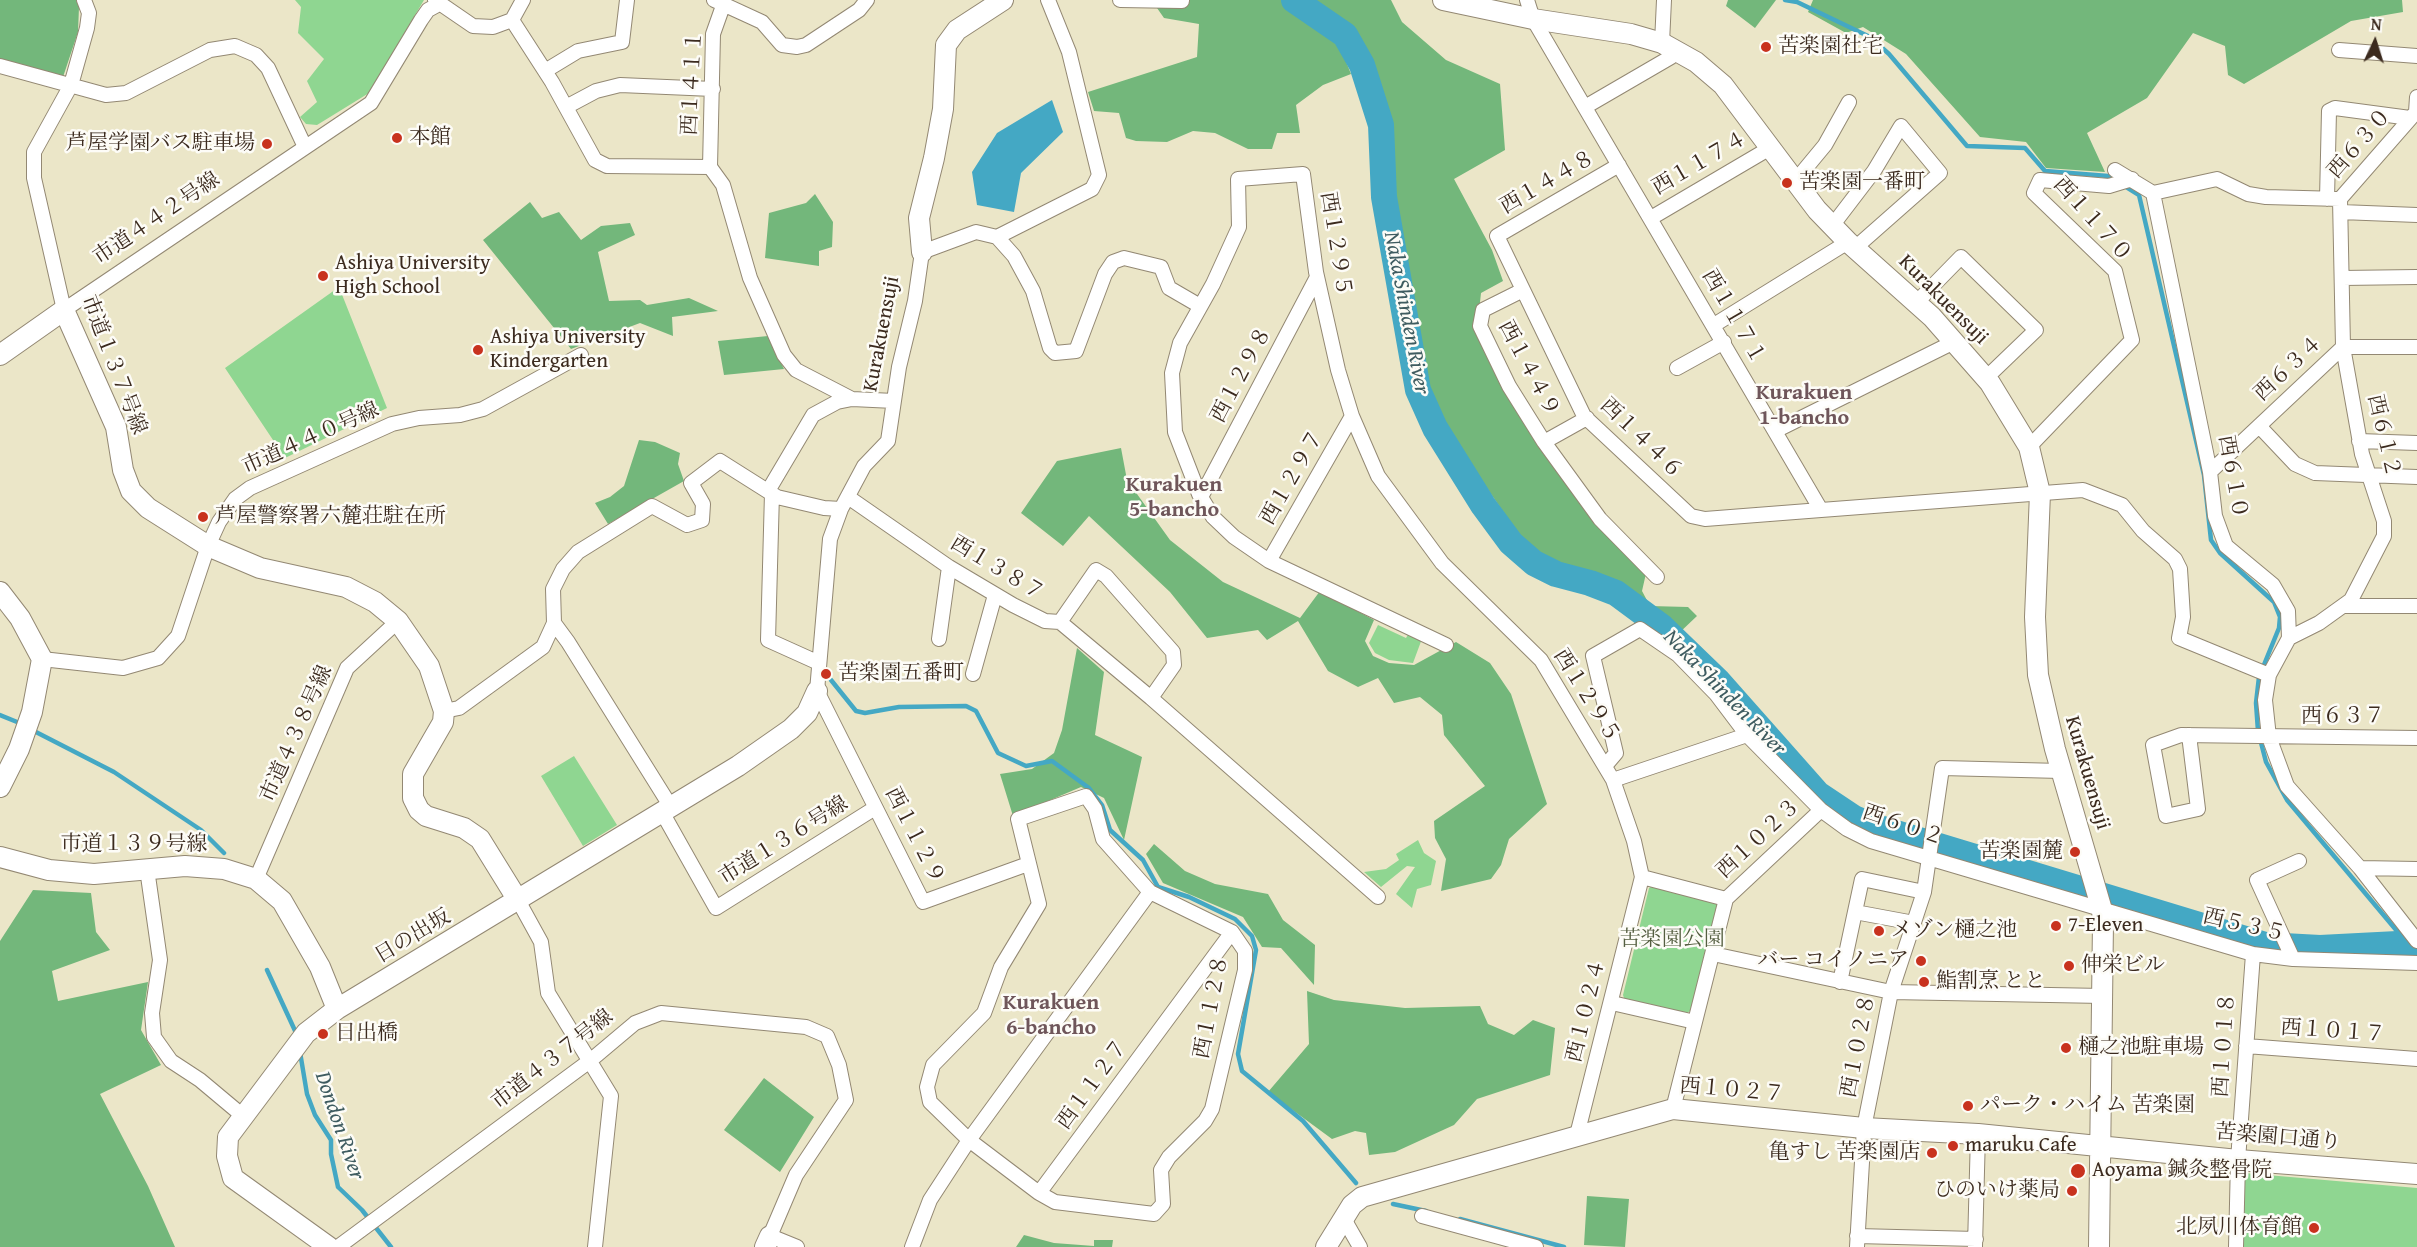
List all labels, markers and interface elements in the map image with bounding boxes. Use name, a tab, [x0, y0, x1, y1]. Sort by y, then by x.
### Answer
north arrow	[2345, 12, 2405, 72]
text: N	[2370, 12, 2382, 36]
street label: 西１４１１	[678, 30, 708, 136]
place label: 苦楽園社宅	[1778, 34, 1883, 60]
marker: 苦楽園社宅	[1759, 40, 1773, 54]
street label: 西６３０	[2323, 104, 2397, 184]
place label: 本館	[409, 125, 451, 151]
street label: 西１１７４	[1648, 127, 1752, 201]
place label: 芦屋学園バス駐車場	[66, 131, 255, 157]
marker: 本館	[390, 131, 404, 145]
marker: 芦屋学園バス駐車場	[260, 137, 274, 151]
street label: 西１４４８	[1496, 146, 1600, 220]
street label: 市道４４２号線	[89, 167, 225, 271]
place label: 苦楽園一番町	[1799, 170, 1925, 196]
street label: 西１１７０	[2048, 173, 2136, 267]
marker: 苦楽園一番町	[1780, 176, 1794, 190]
street label: 西１２９５	[1314, 190, 1356, 298]
water label: Naka Shinden River	[1377, 229, 1435, 397]
street label: Kurakuensuji	[1893, 250, 1993, 350]
place label: Ashiya University High School	[335, 251, 491, 301]
street label: 西１１７１	[1696, 265, 1770, 369]
marker: Ashiya University High School	[316, 269, 330, 283]
street label: Kurakuensuji	[858, 274, 906, 394]
street label: 市道１３７号線	[75, 292, 151, 438]
street label: 西１４４９	[1492, 317, 1564, 421]
street label: 西１２９８	[1206, 323, 1278, 427]
place label: Ashiya University Kindergarten	[490, 325, 646, 375]
street label: 西６３４	[2250, 331, 2328, 407]
marker: Ashiya University Kindergarten	[471, 343, 485, 357]
district label: Kurakuen 1-bancho	[1756, 380, 1852, 432]
street label: 西６１２	[2361, 392, 2405, 480]
street label: 西１４４６	[1594, 393, 1688, 485]
street label: 市道４４０号線	[239, 398, 383, 480]
street label: 西１２９７	[1256, 426, 1330, 530]
street label: 西６１０	[2212, 433, 2252, 521]
district label: Kurakuen 5-bancho	[1126, 472, 1222, 524]
place label: 芦屋警察署六麓荘駐在所	[215, 504, 446, 530]
marker: 芦屋警察署六麓荘駐在所	[196, 510, 210, 524]
street label: 西１３８７	[946, 531, 1048, 607]
water label: Naka Shinden River	[1657, 624, 1791, 762]
street label: 西１２９５	[1547, 645, 1625, 747]
place label: 苦楽園五番町	[838, 661, 964, 687]
street label: 市道４３８号線	[256, 662, 338, 806]
marker: 苦楽園五番町	[819, 667, 833, 681]
street label: 西６３７	[2301, 704, 2385, 730]
street label: Kurakuensuji	[2059, 713, 2115, 833]
street label: 西１１２９	[879, 784, 949, 888]
street label: 市道１３６号線	[715, 791, 853, 891]
street label: 西１０２３	[1712, 794, 1806, 884]
street label: 西６０２	[1859, 800, 1947, 852]
street label: 市道１３９号線	[61, 832, 207, 858]
place label: 苦楽園麓	[1979, 839, 2063, 865]
marker: 苦楽園麓	[2068, 845, 2082, 859]
street label: 西５３５	[2200, 904, 2288, 948]
street label: 日の出坂	[371, 905, 455, 969]
place label: 7-Eleven	[2068, 913, 2143, 939]
place label: メゾン樋之池	[1891, 918, 2017, 944]
marker: 7-Eleven	[2049, 919, 2063, 933]
marker: メゾン樋之池	[1872, 924, 1886, 938]
park label: 苦楽園公園	[1620, 927, 1724, 953]
place label: バー コイノニア	[1757, 948, 1909, 974]
street label: 西１１２８	[1190, 953, 1234, 1061]
place label: 伸栄ビル	[2081, 953, 2165, 979]
marker: バー コイノニア	[1914, 954, 1928, 968]
street label: 西１０２４	[1562, 957, 1612, 1065]
marker: 伸栄ビル	[2062, 959, 2076, 973]
place label: 鮨割烹 とと	[1936, 969, 2046, 995]
marker: 鮨割烹 とと	[1917, 975, 1931, 989]
district label: Kurakuen 6-bancho	[1003, 990, 1099, 1042]
street label: 西１０２８	[1837, 992, 1881, 1100]
street label: 西１０１８	[2209, 992, 2241, 1098]
street label: 市道４３７号線	[487, 1005, 619, 1115]
street label: 西１０１７	[2280, 1016, 2386, 1048]
place label: 日出橋	[335, 1021, 398, 1047]
marker: 日出橋	[316, 1027, 330, 1041]
street label: 西１１２７	[1052, 1035, 1134, 1135]
place label: 樋之池駐車場	[2078, 1035, 2204, 1061]
marker: 樋之池駐車場	[2059, 1041, 2073, 1055]
water label: Dondon River	[308, 1068, 370, 1184]
street label: 西１０２７	[1679, 1074, 1785, 1108]
place label: パーク・ハイム 苦楽園	[1980, 1093, 2195, 1119]
marker: パーク・ハイム 苦楽園	[1961, 1099, 1975, 1113]
street label: 苦楽園口通り	[2214, 1120, 2342, 1156]
place label: maruku Cafe	[1965, 1133, 2077, 1159]
marker: maruku Cafe	[1946, 1139, 1960, 1153]
place label: 亀すし 苦楽園店	[1768, 1140, 1920, 1166]
marker: 亀すし 苦楽園店	[1925, 1146, 1939, 1160]
place label: Aoyama 鍼灸整骨院	[2092, 1158, 2272, 1184]
marker: Aoyama 鍼灸整骨院	[2069, 1162, 2087, 1180]
place label: ひのいけ薬局	[1934, 1178, 2060, 1204]
marker: ひのいけ薬局	[2065, 1184, 2079, 1198]
place label: 北夙川体育館	[2176, 1215, 2302, 1241]
marker: 北夙川体育館	[2307, 1221, 2321, 1235]

